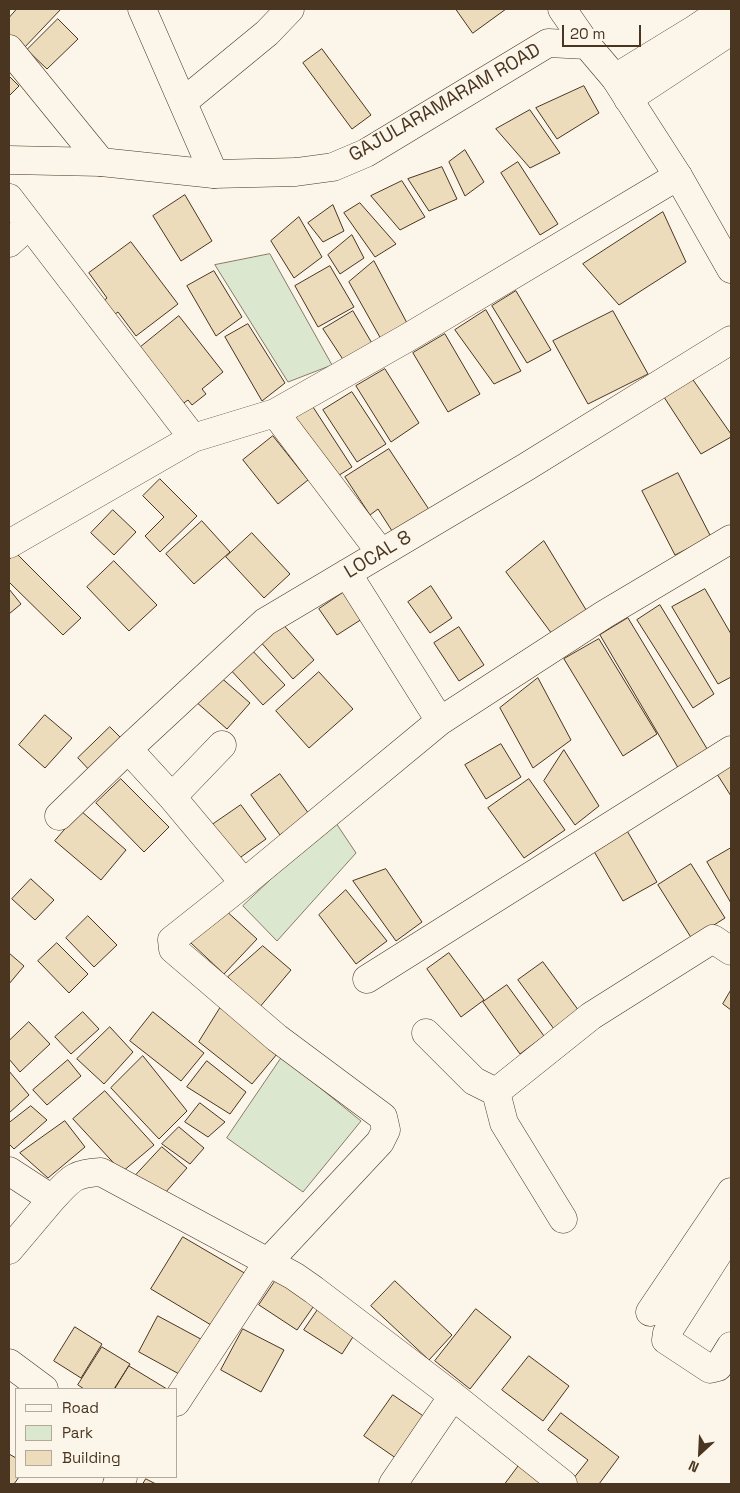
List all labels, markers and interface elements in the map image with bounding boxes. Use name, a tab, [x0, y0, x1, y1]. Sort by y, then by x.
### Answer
scale bar	[565, 15, 644, 47]
text: 20 m	[570, 24, 605, 43]
street label: GAJULARAMARAM ROAD	[345, 39, 545, 167]
street label: LOCAL 8	[340, 526, 416, 584]
legend	[15, 1388, 178, 1478]
text: Road	[62, 1398, 99, 1417]
text: Park	[62, 1423, 93, 1442]
north arrow	[675, 1428, 725, 1478]
text: Building	[62, 1448, 121, 1467]
text: N	[686, 1456, 702, 1477]

